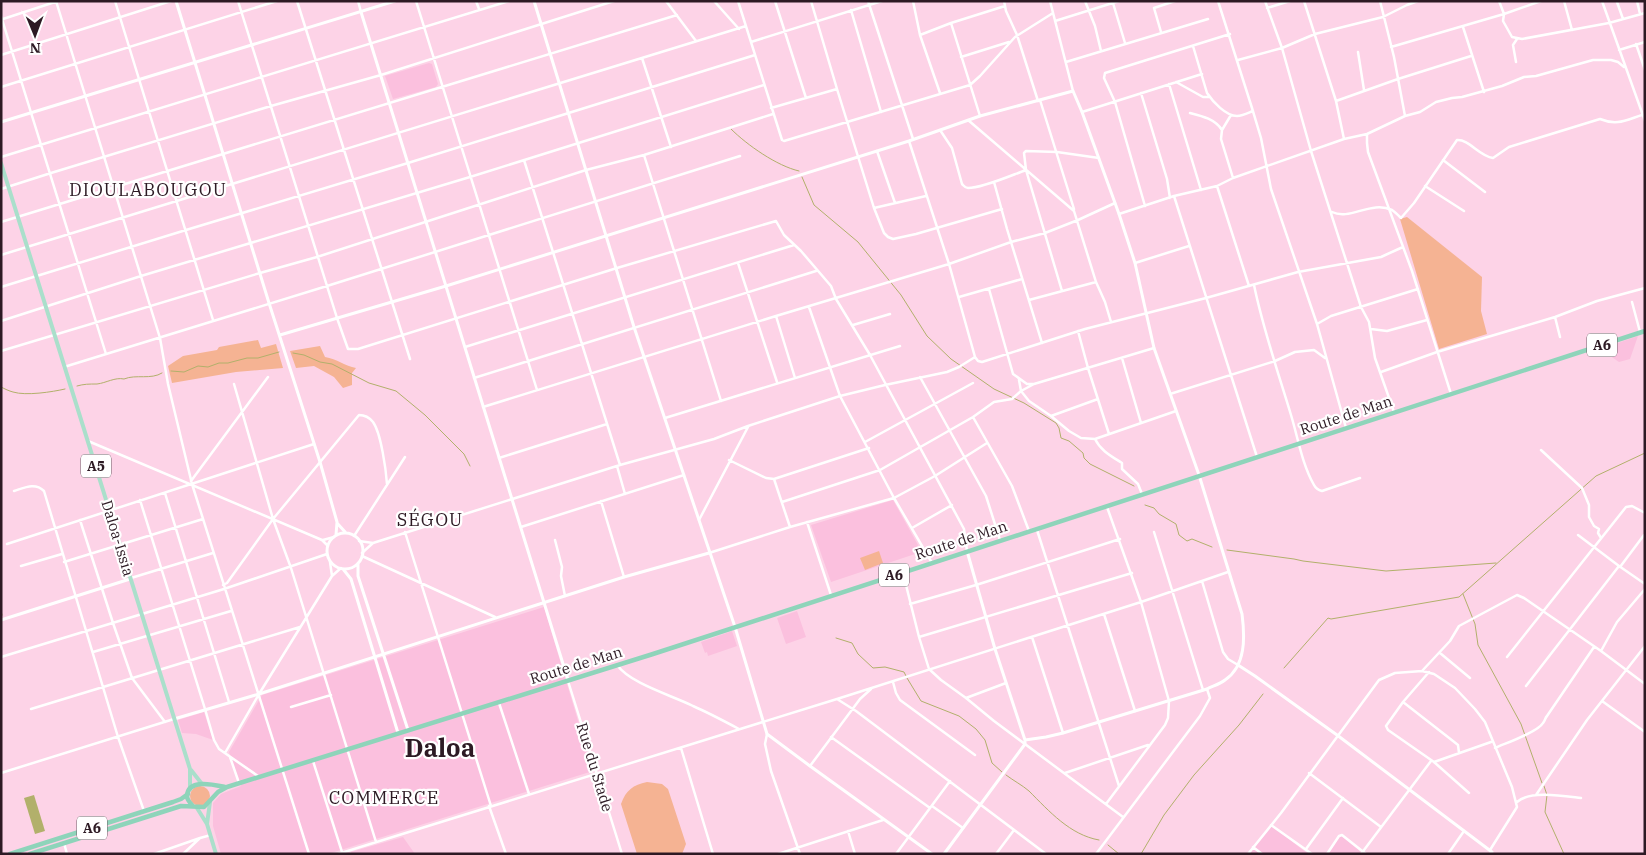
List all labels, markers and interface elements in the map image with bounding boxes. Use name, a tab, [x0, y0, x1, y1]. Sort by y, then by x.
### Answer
north arrow	[10, 10, 60, 60]
text: N	[30, 39, 41, 57]
district label: DIOULABOUGOU	[69, 178, 227, 201]
road number: A6	[1587, 334, 1617, 356]
street label: Route de Man	[1297, 391, 1395, 439]
road number: A5	[81, 454, 111, 478]
street label: Daloa-Issia	[97, 498, 139, 578]
district label: SÉGOU	[397, 508, 463, 531]
street label: Route de Man	[912, 516, 1010, 564]
road number: A6	[879, 564, 909, 586]
street label: Route de Man	[527, 642, 625, 688]
street label: Rue du Stade	[572, 720, 618, 814]
district label: Daloa	[405, 731, 475, 764]
district label: COMMERCE	[329, 786, 439, 809]
road number: A6	[77, 816, 107, 840]

